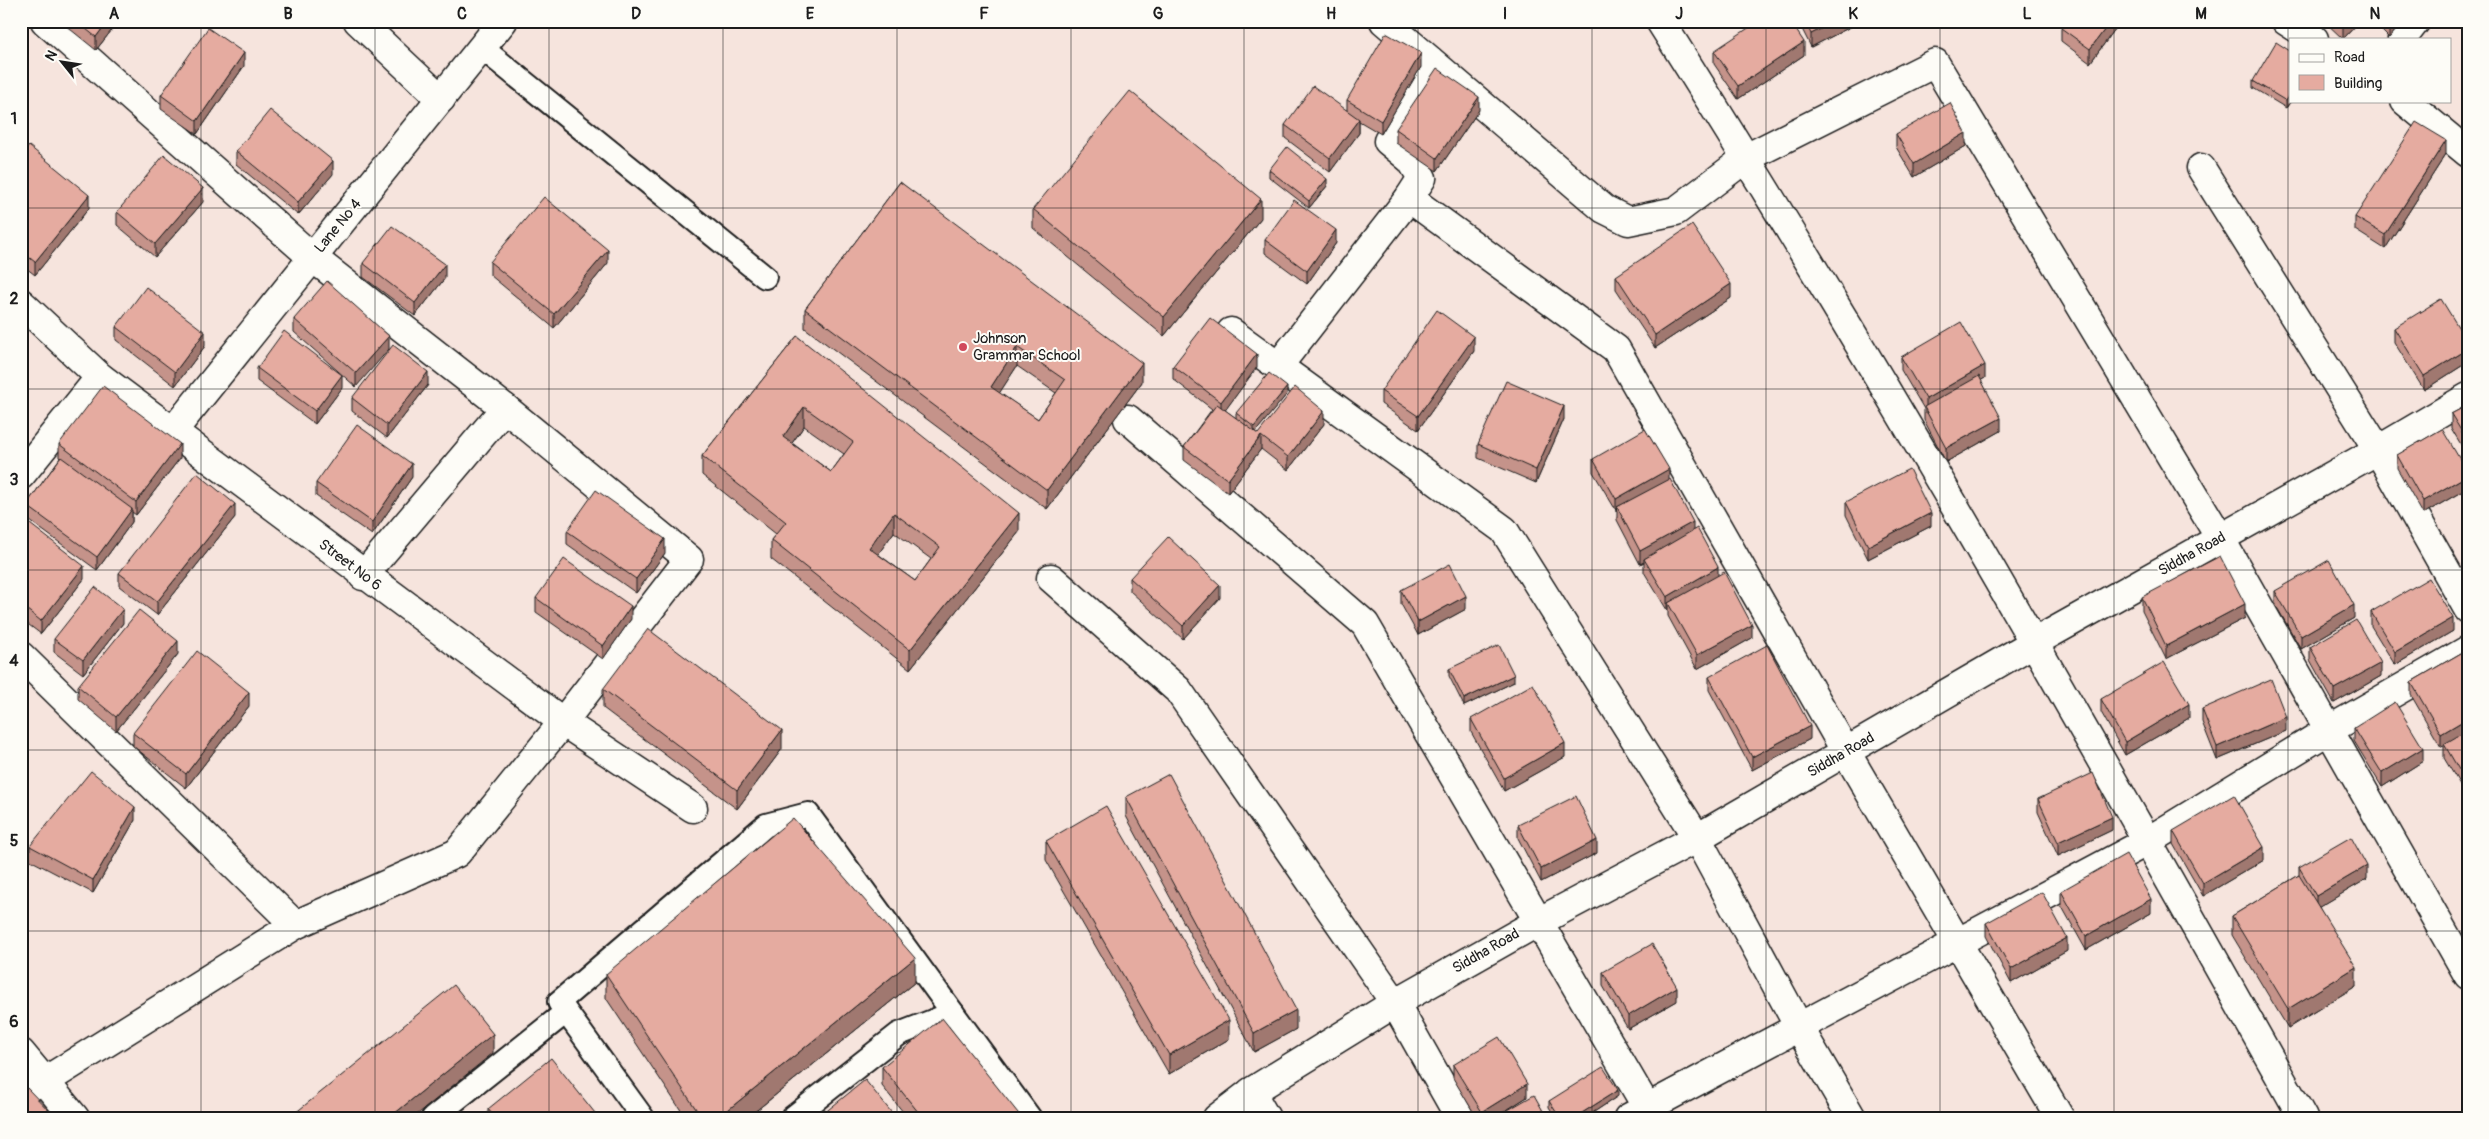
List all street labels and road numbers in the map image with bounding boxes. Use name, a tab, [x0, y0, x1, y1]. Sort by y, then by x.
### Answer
street label: Lane No 4	[310, 195, 366, 257]
street label: Siddha Road	[2155, 528, 2229, 580]
street label: Street No 6	[315, 535, 385, 595]
street label: Siddha Road	[1804, 728, 1878, 782]
street label: Siddha Road	[1449, 924, 1523, 978]

